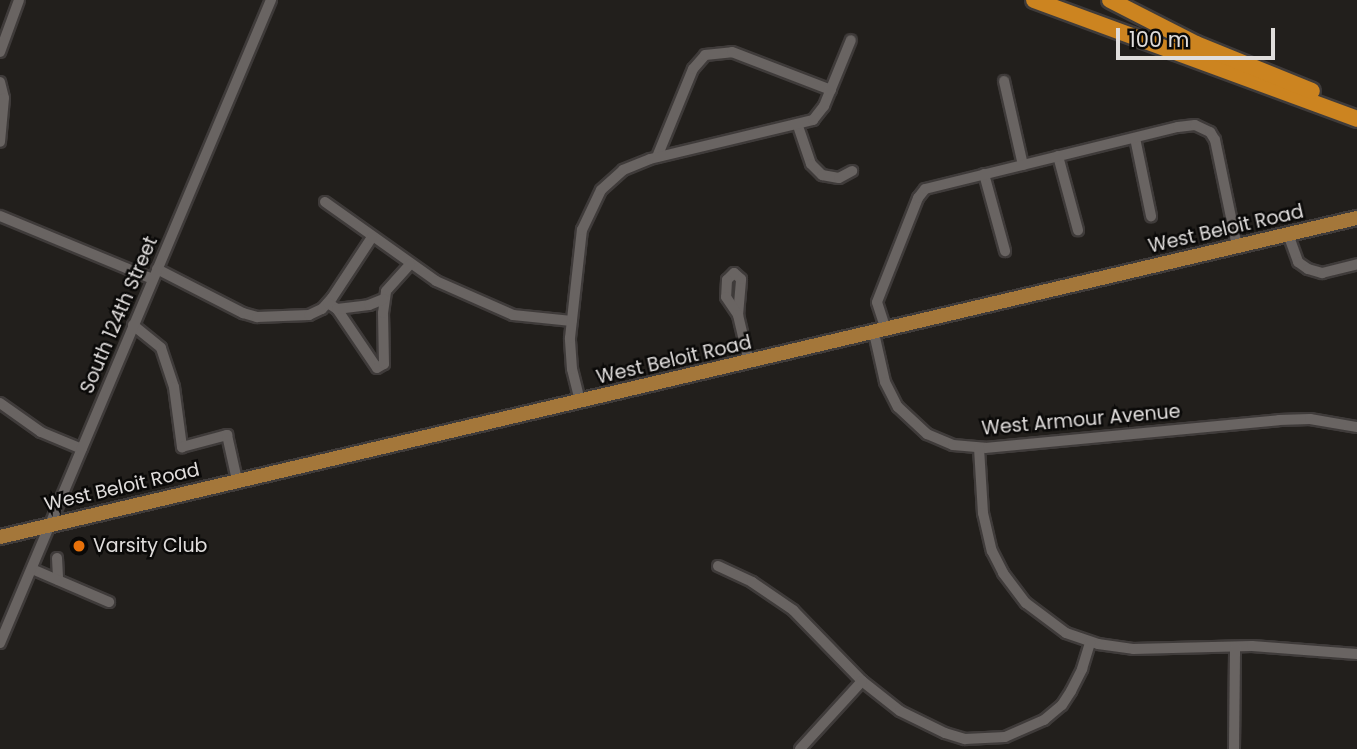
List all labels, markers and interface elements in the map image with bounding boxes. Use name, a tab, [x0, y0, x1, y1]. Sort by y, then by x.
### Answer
scale bar	[1119, 14, 1278, 58]
text: 100 m	[1129, 25, 1189, 54]
street label: West Beloit Road	[1146, 200, 1306, 258]
street label: South 124th Street	[76, 233, 162, 397]
street label: West Beloit Road	[594, 331, 754, 389]
street label: West Armour Avenue	[981, 400, 1181, 440]
street label: West Beloit Road	[42, 458, 202, 516]
place label: Varsity Club	[93, 535, 207, 557]
marker: Varsity Club	[71, 538, 87, 554]

